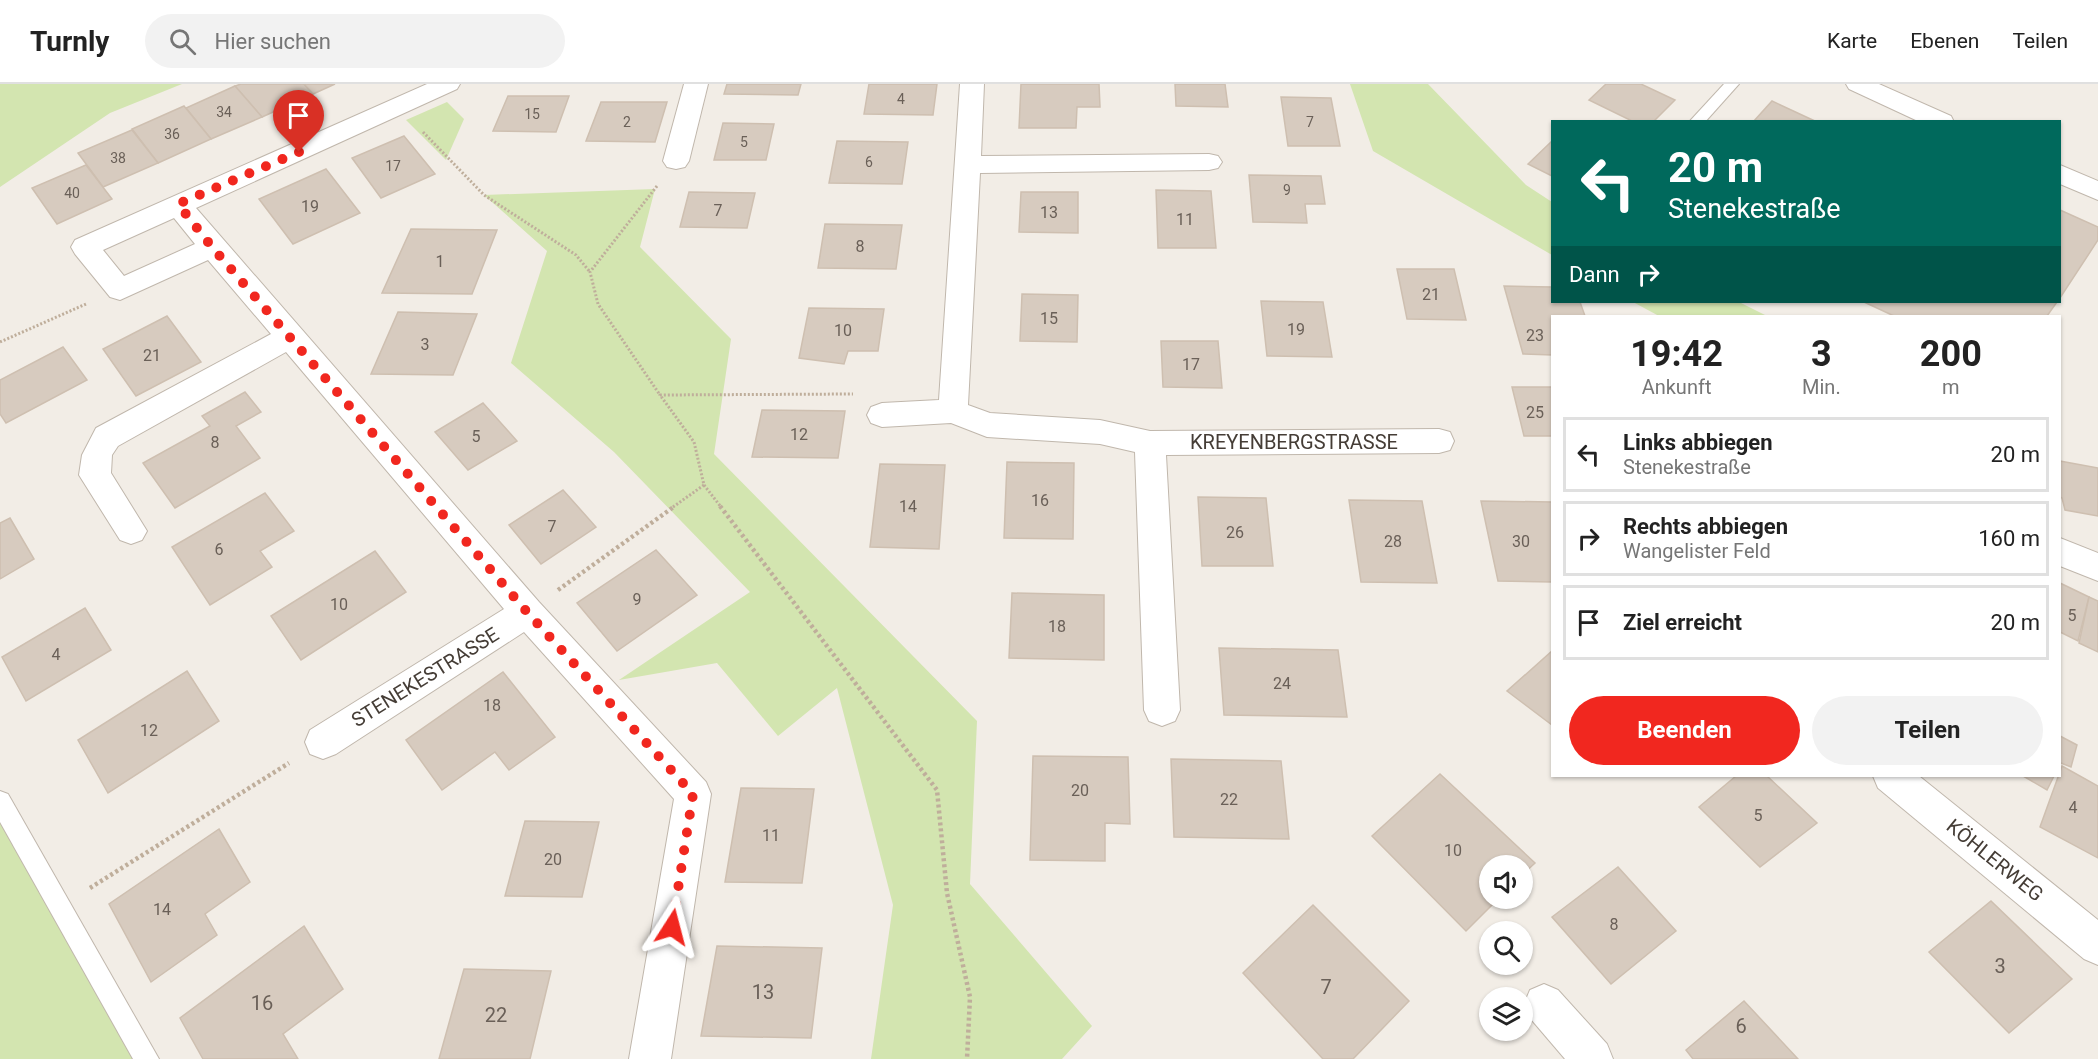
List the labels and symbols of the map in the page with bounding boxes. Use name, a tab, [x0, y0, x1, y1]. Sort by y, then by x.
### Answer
pin	[273, 90, 324, 152]
house number: 4	[897, 91, 905, 107]
house number: 34	[216, 104, 232, 120]
house number: 15	[524, 106, 540, 122]
house number: 2	[623, 114, 631, 130]
house number: 7	[1306, 114, 1314, 130]
house number: 36	[164, 126, 180, 142]
house number: 5	[740, 134, 748, 150]
house number: 38	[110, 150, 126, 166]
house number: 6	[865, 154, 873, 170]
house number: 17	[385, 158, 401, 174]
house number: 9	[1283, 182, 1291, 198]
house number: 40	[64, 185, 80, 201]
house number: 19	[301, 197, 319, 216]
house number: 7	[714, 201, 723, 220]
house number: 13	[1040, 203, 1058, 222]
house number: 11	[1176, 210, 1194, 229]
house number: 8	[856, 237, 865, 256]
house number: 1	[436, 252, 445, 271]
house number: 21	[1422, 285, 1440, 304]
house number: 15	[1040, 309, 1058, 328]
house number: 19	[1287, 320, 1305, 339]
house number: 10	[834, 321, 852, 340]
house number: 23	[1526, 326, 1544, 345]
house number: 3	[421, 335, 430, 354]
house number: 21	[143, 346, 161, 365]
house number: 17	[1182, 355, 1200, 374]
house number: 25	[1526, 403, 1544, 422]
house number: 12	[790, 425, 808, 444]
house number: 5	[472, 427, 481, 446]
street label: KREYENBERGSTRASSE	[1190, 430, 1398, 454]
house number: 8	[211, 433, 220, 452]
house number: 16	[1031, 491, 1049, 510]
house number: 14	[899, 497, 917, 516]
house number: 7	[548, 517, 557, 536]
house number: 26	[1226, 523, 1244, 542]
house number: 28	[1384, 532, 1402, 551]
house number: 30	[1512, 532, 1530, 551]
house number: 6	[215, 540, 224, 559]
house number: 9	[633, 590, 642, 609]
house number: 10	[330, 595, 348, 614]
house number: 5	[2068, 606, 2077, 625]
house number: 18	[1048, 617, 1066, 636]
street label: STENEKESTRASSE	[347, 622, 503, 732]
house number: 4	[52, 645, 61, 664]
house number: 24	[1273, 674, 1291, 693]
house number: 18	[483, 696, 501, 715]
house number: 12	[140, 721, 158, 740]
house number: 20	[1071, 781, 1089, 800]
house number: 22	[1220, 790, 1238, 809]
house number: 4	[2069, 798, 2078, 817]
house number: 5	[1754, 806, 1763, 825]
street label: KÖHLERWEG	[1942, 814, 2048, 906]
house number: 11	[762, 826, 780, 845]
house number: 10	[1444, 841, 1462, 860]
house number: 20	[544, 850, 562, 869]
position arrow	[640, 895, 704, 959]
house number: 14	[153, 900, 171, 919]
house number: 8	[1610, 915, 1619, 934]
house number: 3	[1994, 954, 2006, 978]
house number: 7	[1320, 975, 1332, 999]
house number: 13	[752, 980, 774, 1004]
house number: 16	[251, 991, 273, 1015]
house number: 22	[485, 1003, 507, 1027]
house number: 6	[1735, 1014, 1747, 1038]

